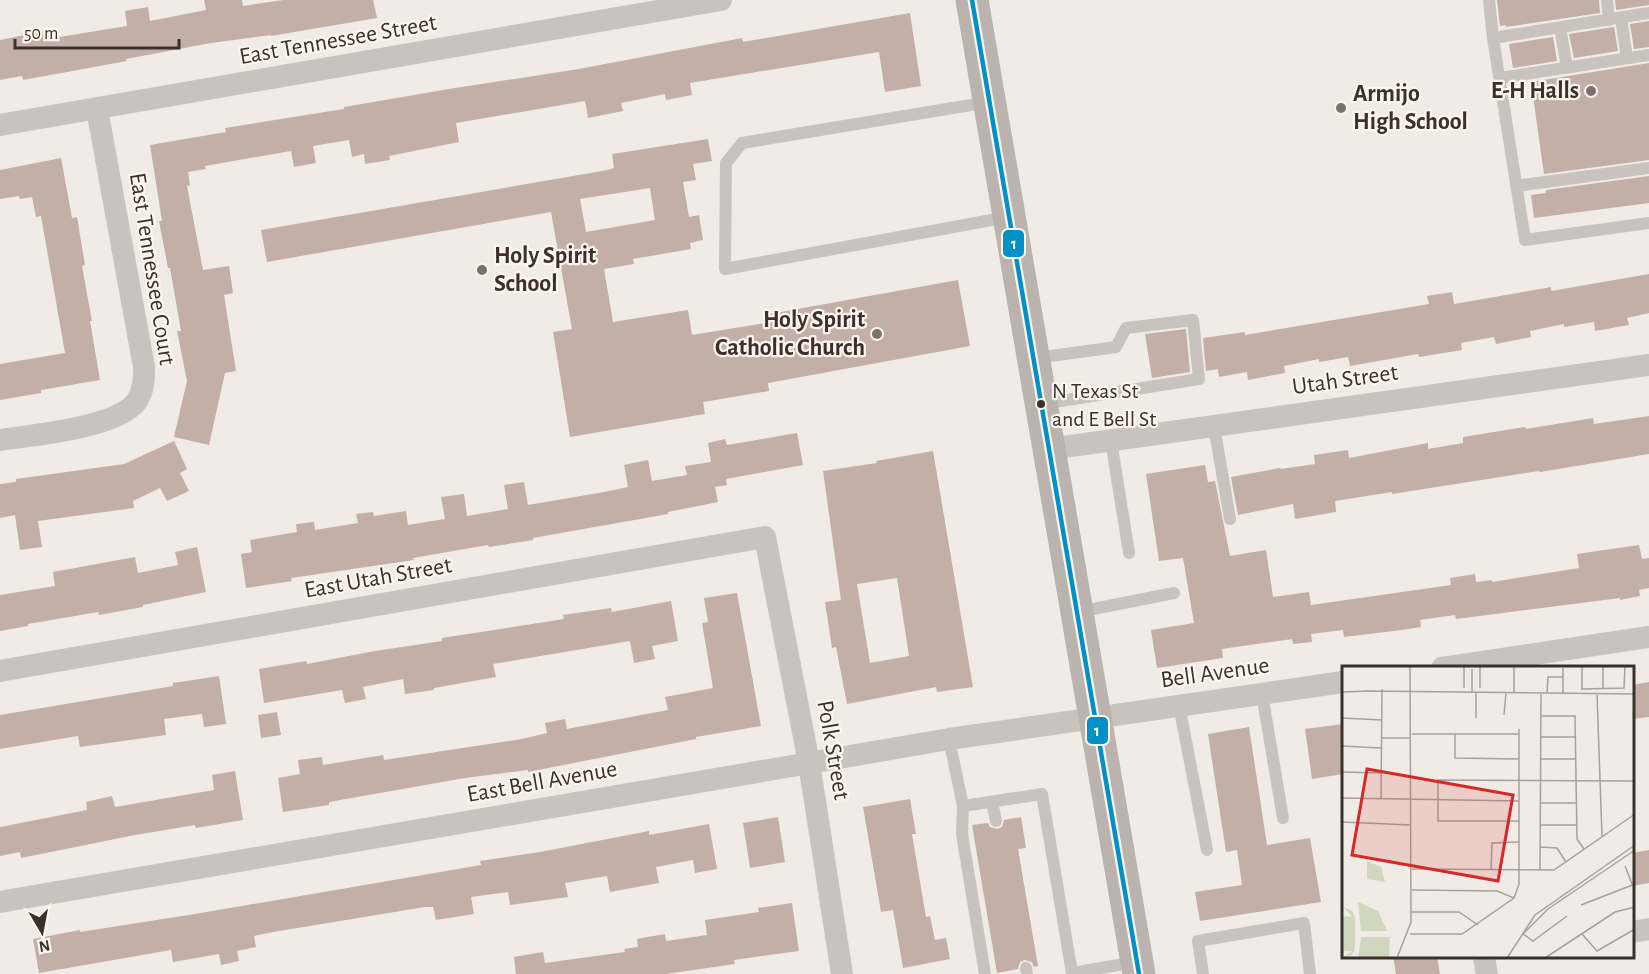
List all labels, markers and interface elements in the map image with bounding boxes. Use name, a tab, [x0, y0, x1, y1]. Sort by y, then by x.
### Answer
street label: East Tennessee Street	[238, 11, 439, 69]
scale bar	[15, 12, 178, 50]
text: 50 m	[24, 25, 58, 43]
place label: E-H Halls	[1491, 79, 1579, 103]
place label: Armijo High School	[1353, 82, 1468, 134]
marker: E-H Halls	[1584, 84, 1598, 98]
marker: Armijo High School	[1334, 101, 1348, 115]
street label: East Tennessee Court	[125, 171, 179, 367]
line badge: 1	[1002, 229, 1025, 258]
text: 1	[1011, 236, 1017, 252]
place label: Holy Spirit School	[494, 244, 596, 296]
marker: Holy Spirit School	[475, 263, 489, 277]
place label: Holy Spirit Catholic Church	[715, 308, 865, 360]
marker: Holy Spirit Catholic Church	[870, 327, 884, 341]
street label: Utah Street	[1290, 361, 1400, 399]
place label: N Texas St and E Bell St	[1052, 380, 1156, 430]
marker: N Texas St and E Bell St	[1035, 398, 1047, 410]
street label: East Utah Street	[302, 553, 454, 603]
street label: Bell Avenue	[1159, 653, 1271, 693]
inset map	[1342, 666, 1634, 959]
street label: Polk Street	[812, 698, 854, 802]
line badge: 1	[1086, 716, 1109, 745]
text: 1	[1094, 723, 1100, 739]
street label: East Bell Avenue	[465, 757, 619, 807]
north arrow	[12, 902, 72, 962]
text: N	[38, 937, 51, 955]

